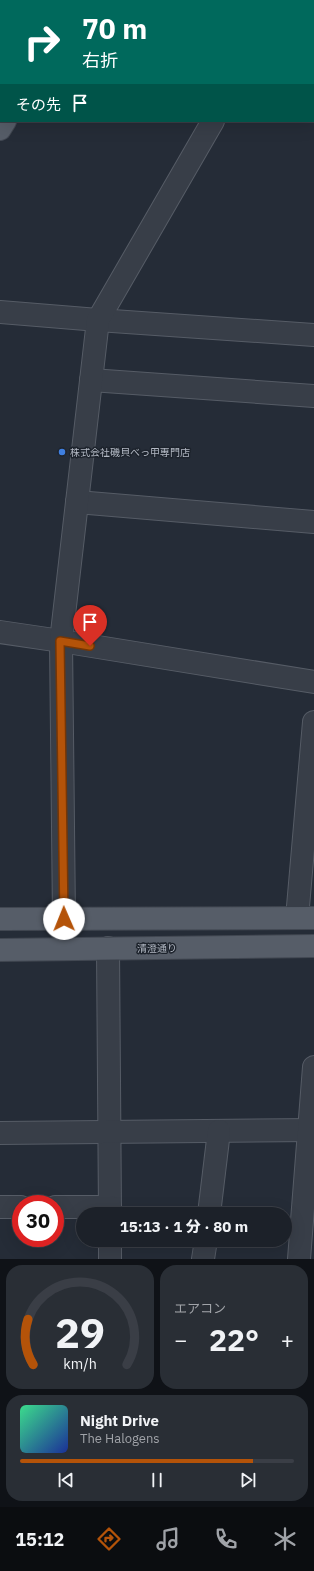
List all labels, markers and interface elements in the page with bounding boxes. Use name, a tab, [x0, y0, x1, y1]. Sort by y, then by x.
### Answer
text: 70 m	[82, 10, 147, 47]
icon: right	[16, 16, 68, 68]
text: 右折	[82, 49, 118, 72]
icon: arrive	[69, 92, 91, 114]
text: その先	[16, 95, 61, 114]
place label: 株式会社磯貝べっ甲専門店	[70, 446, 190, 459]
marker: 株式会社磯貝べっ甲専門店	[57, 447, 67, 457]
pin	[73, 605, 107, 646]
icon: arrive	[79, 611, 101, 633]
position arrow	[43, 898, 85, 940]
street label: 清澄通り	[137, 942, 177, 955]
speed limit sign: 30	[12, 1195, 64, 1247]
text: 15:13 · 1 分 · 80 m	[120, 1217, 248, 1236]
text: エアコン	[174, 1300, 226, 1317]
text: 29	[55, 1305, 105, 1359]
text: 22°	[209, 1320, 259, 1359]
text: −	[174, 1325, 187, 1354]
text: +	[281, 1325, 294, 1354]
text: km/h	[63, 1354, 97, 1373]
text: Night Drive	[80, 1411, 159, 1430]
text: The Halogens	[80, 1430, 160, 1447]
icon: previous	[55, 1469, 77, 1491]
icon: pause	[146, 1469, 168, 1491]
icon: next	[237, 1469, 259, 1491]
icon: directions	[95, 1525, 123, 1553]
icon: music	[154, 1525, 182, 1553]
icon: phone	[212, 1525, 240, 1553]
icon: climate	[271, 1525, 299, 1553]
text: 15:12	[15, 1528, 64, 1551]

